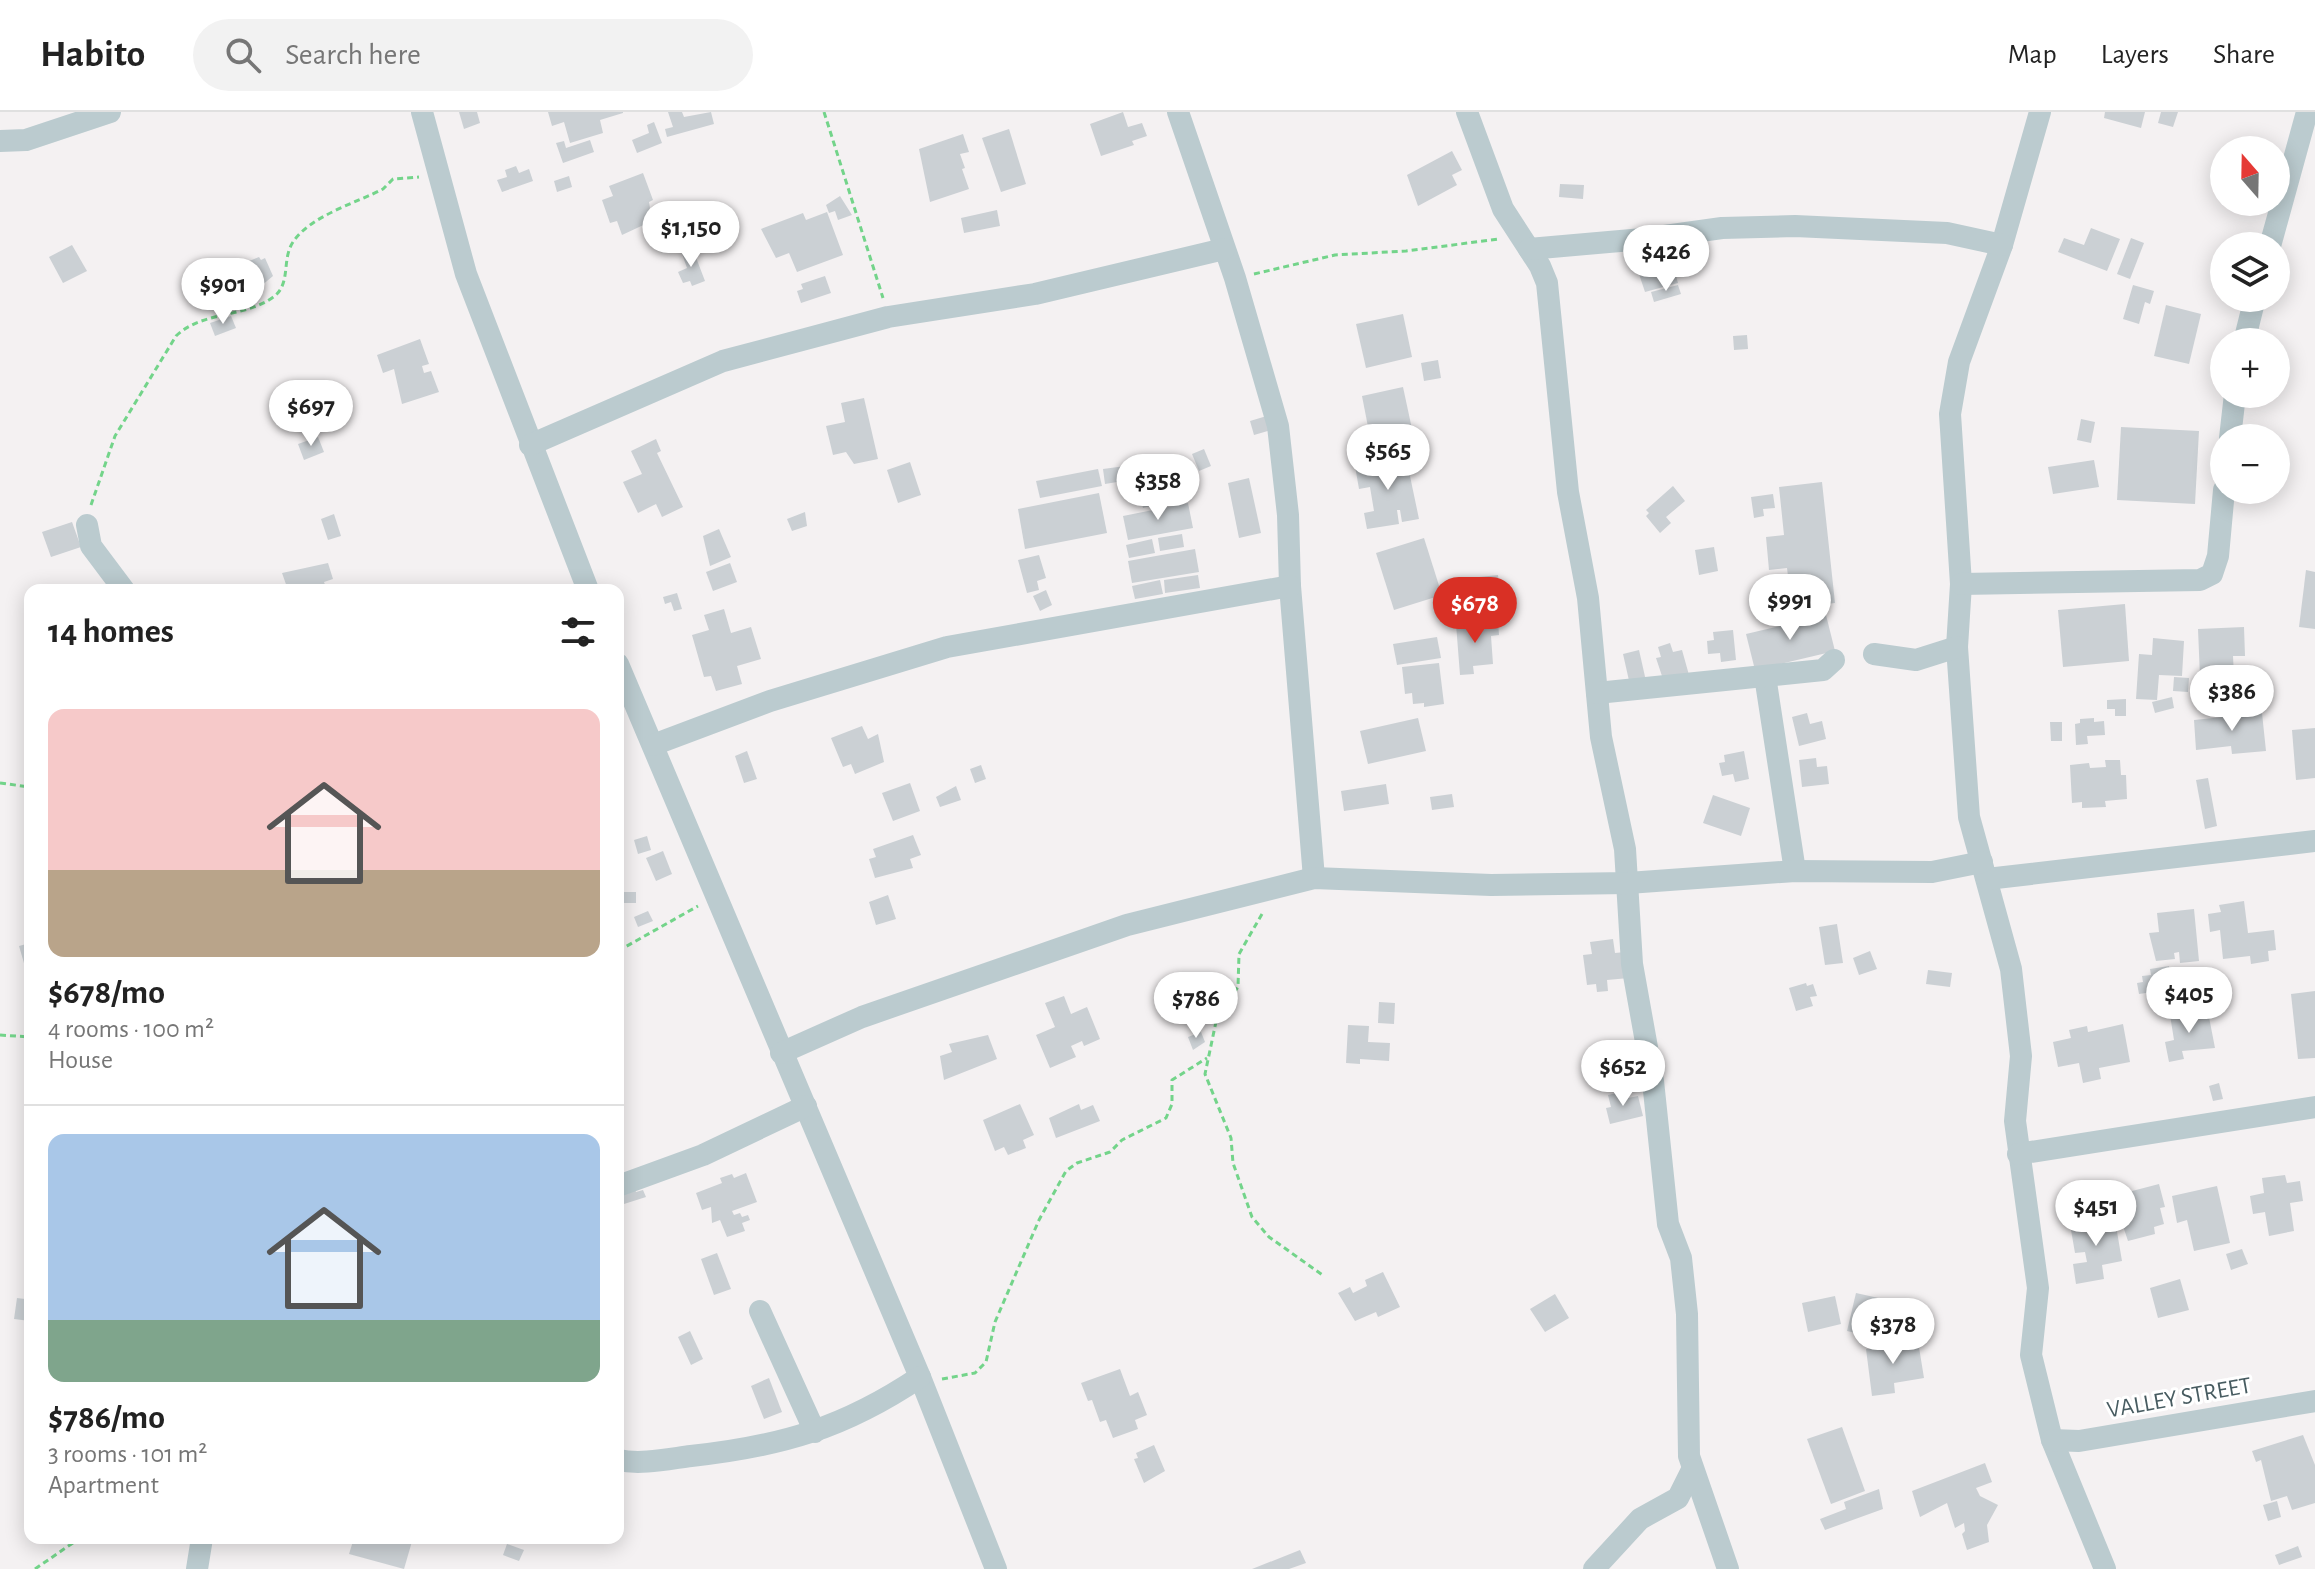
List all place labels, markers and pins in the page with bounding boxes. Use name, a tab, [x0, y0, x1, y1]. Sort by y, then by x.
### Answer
pin: $1,150	[626, 201, 756, 269]
pin: $426	[1619, 225, 1713, 293]
pin: $901	[176, 258, 270, 326]
pin: $697	[264, 380, 358, 448]
pin: $565	[1341, 424, 1435, 492]
pin: $358	[1111, 454, 1205, 522]
pin: $991	[1743, 574, 1837, 642]
pin: $678	[1428, 577, 1522, 645]
pin: $386	[2185, 665, 2279, 733]
pin: $405	[2142, 967, 2236, 1035]
pin: $786	[1149, 972, 1243, 1040]
pin: $652	[1576, 1040, 1670, 1108]
pin: $451	[2049, 1180, 2143, 1248]
pin: $378	[1846, 1298, 1940, 1366]

